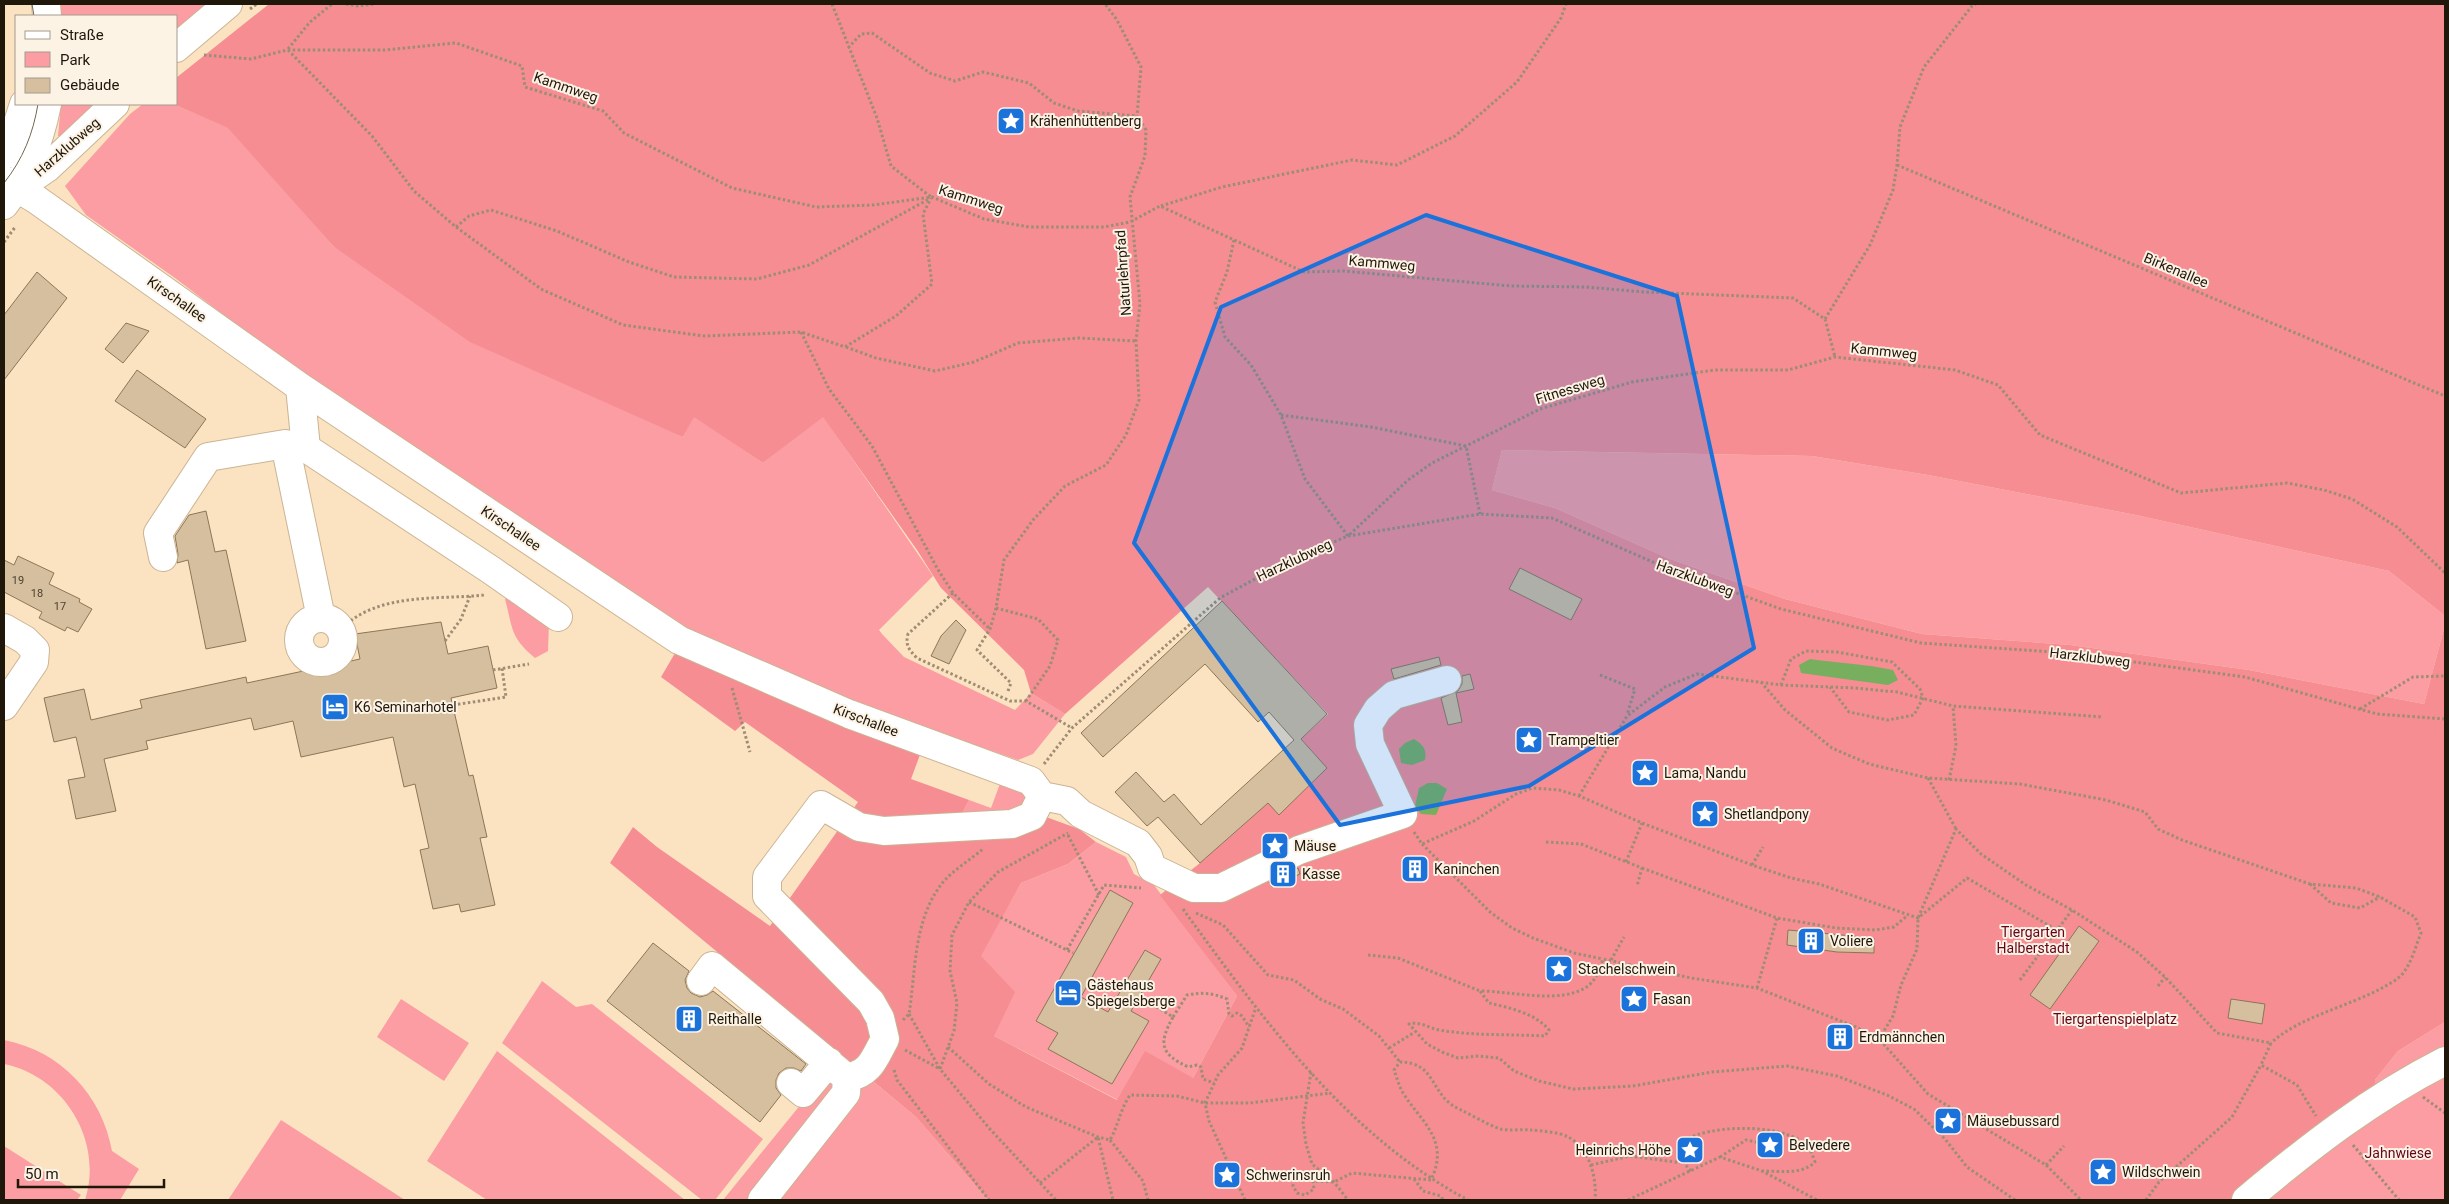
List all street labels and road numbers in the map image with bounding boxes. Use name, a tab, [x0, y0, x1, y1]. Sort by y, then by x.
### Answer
street label: Kammweg	[532, 69, 600, 105]
street label: Harzklubweg	[31, 114, 103, 180]
street label: Kammweg	[937, 181, 1005, 217]
street label: Naturlehrpfad	[1112, 229, 1134, 317]
street label: Birkenallee	[2141, 249, 2211, 291]
street label: Kammweg	[1348, 252, 1416, 274]
street label: Kirschallee	[144, 273, 210, 325]
street label: Kammweg	[1850, 340, 1918, 362]
street label: Fitnessweg	[1534, 371, 1606, 407]
street label: Kirschallee	[478, 502, 544, 554]
street label: Harzklubweg	[1254, 536, 1334, 584]
street label: Harzklubweg	[1654, 557, 1736, 599]
street label: Harzklubweg	[2049, 644, 2131, 670]
street label: Kirschallee	[831, 700, 901, 740]

